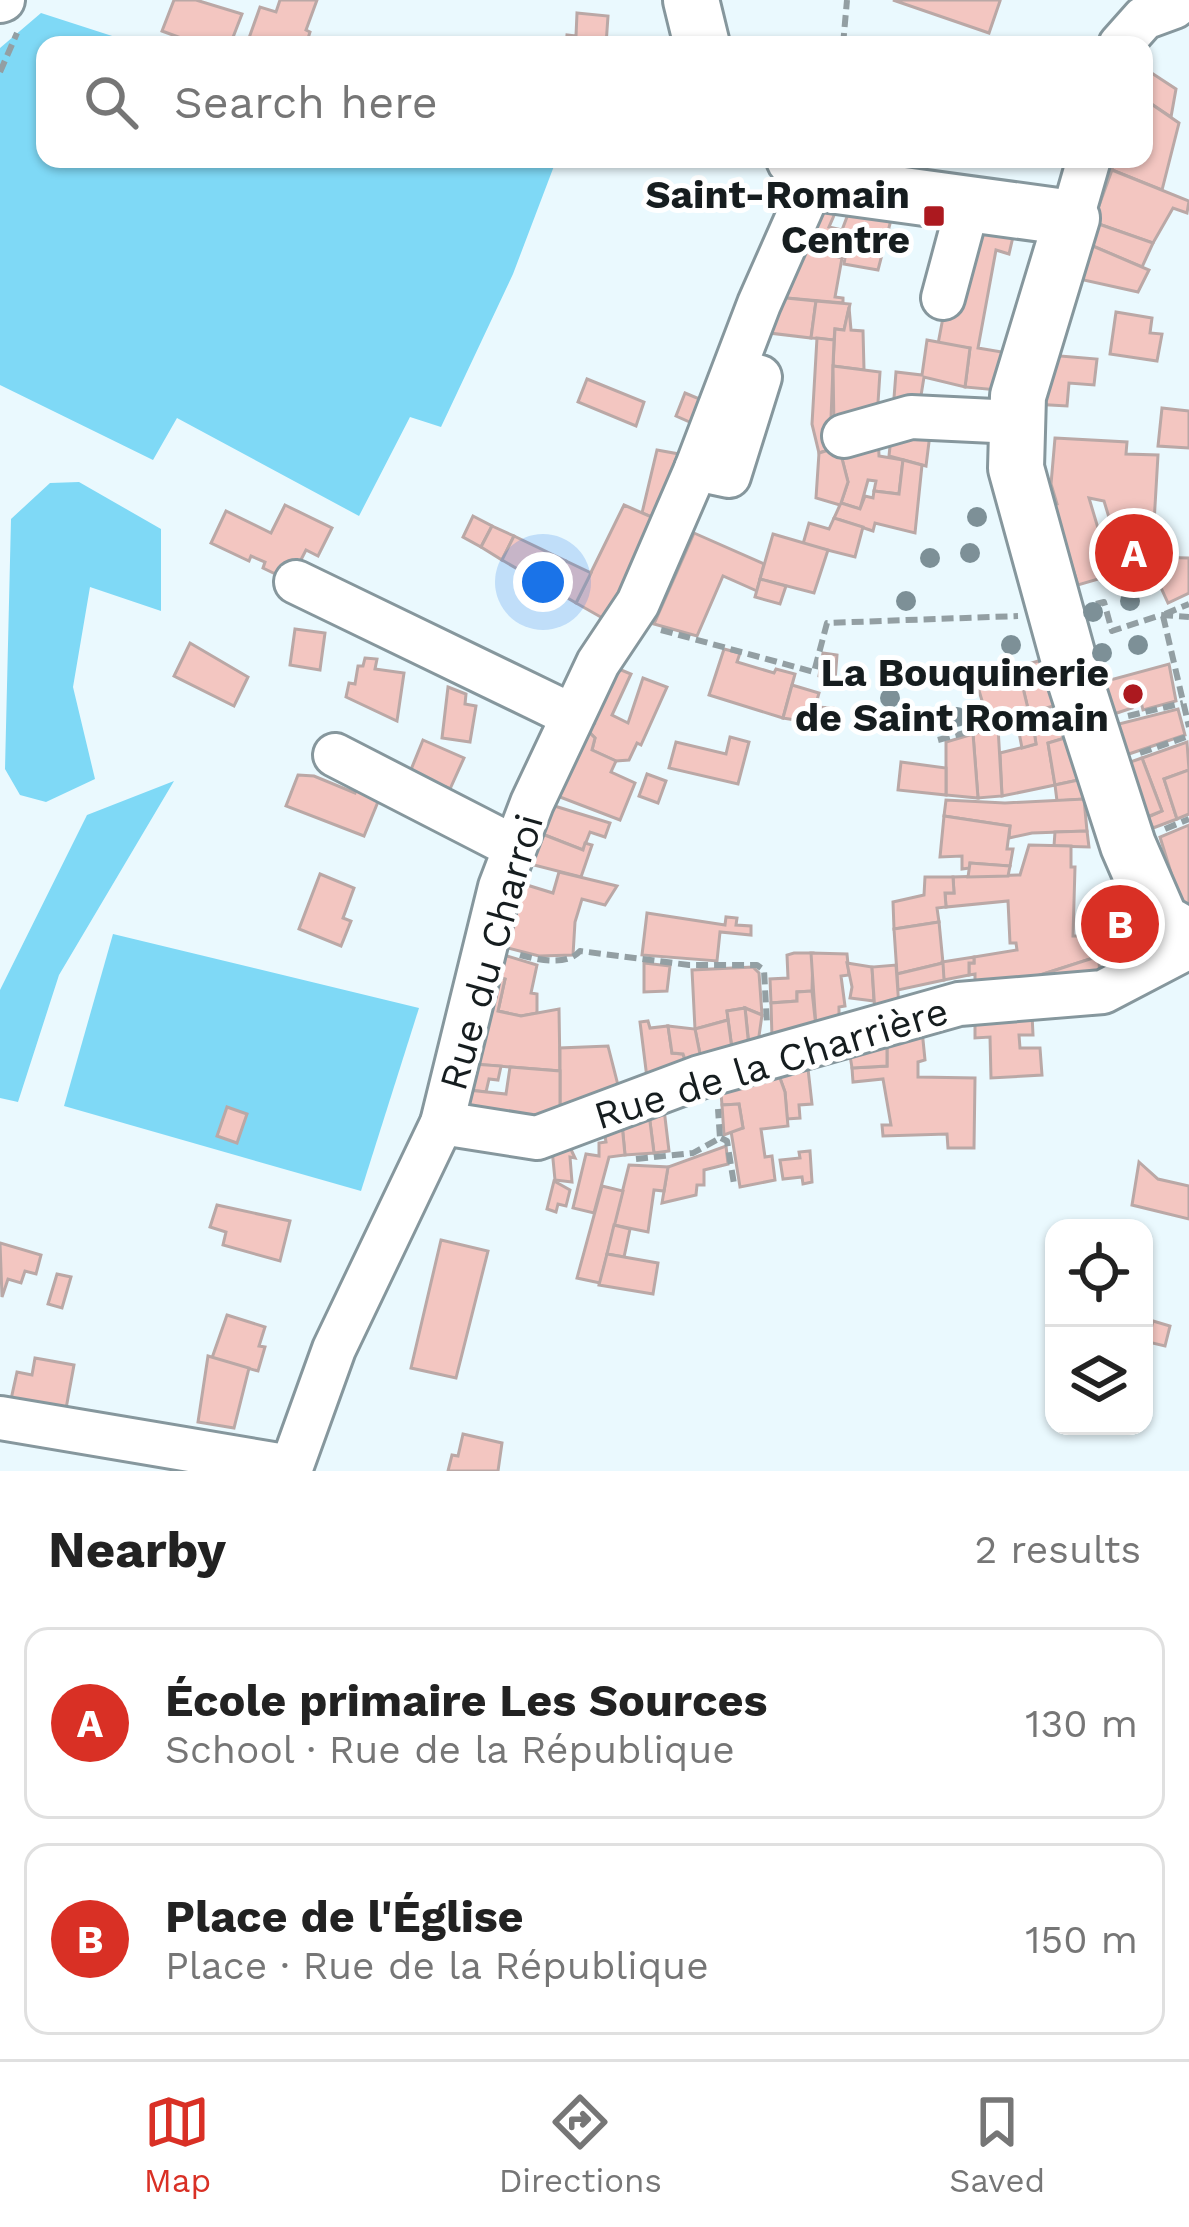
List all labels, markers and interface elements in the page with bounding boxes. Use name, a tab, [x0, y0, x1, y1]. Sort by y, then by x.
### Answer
search box	[36, 36, 1153, 168]
icon: search	[78, 69, 144, 135]
text: Search here	[174, 76, 438, 129]
place label: Saint-Romain Centre	[645, 172, 910, 262]
marker: Saint-Romain Centre	[921, 203, 947, 229]
pin: A	[1095, 508, 1173, 598]
your location	[513, 552, 573, 612]
place label: La Bouquinerie de Saint Romain	[795, 650, 1109, 740]
marker: La Bouquinerie de Saint Romain	[1120, 681, 1146, 707]
street label: Rue du Charroi	[430, 809, 552, 1095]
pin: B	[1081, 879, 1159, 969]
street label: Rue de la Charrière	[589, 988, 953, 1138]
map controls	[1045, 1219, 1153, 1435]
button: locate	[1045, 1219, 1153, 1327]
button: layers	[1045, 1327, 1153, 1435]
text: Nearby	[48, 1520, 226, 1579]
text: 2 results	[975, 1527, 1141, 1572]
text: École primaire Les Sources	[165, 1674, 768, 1727]
text: A	[77, 1701, 103, 1746]
text: 130 m	[1025, 1701, 1138, 1746]
text: School · Rue de la République	[165, 1727, 735, 1772]
text: Place de l'Église	[165, 1890, 524, 1943]
text: B	[77, 1917, 103, 1962]
text: 150 m	[1025, 1917, 1138, 1962]
text: Place · Rue de la République	[165, 1943, 709, 1988]
tab: Map	[144, 2089, 211, 2200]
tab: Directions	[499, 2089, 662, 2200]
tab: Saved	[949, 2089, 1045, 2200]

